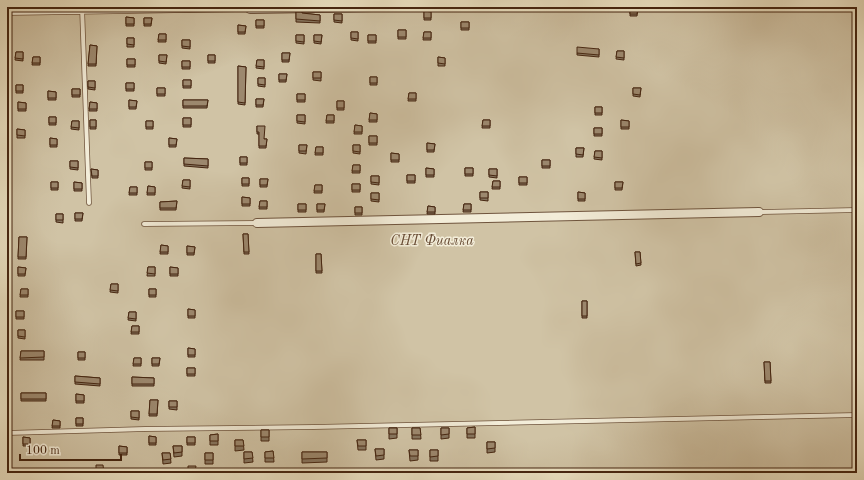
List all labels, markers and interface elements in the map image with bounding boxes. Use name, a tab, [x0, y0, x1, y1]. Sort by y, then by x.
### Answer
park label: СНТ Фиалка	[390, 234, 474, 248]
scale bar	[20, 436, 121, 462]
text: 100 m	[26, 445, 60, 457]

